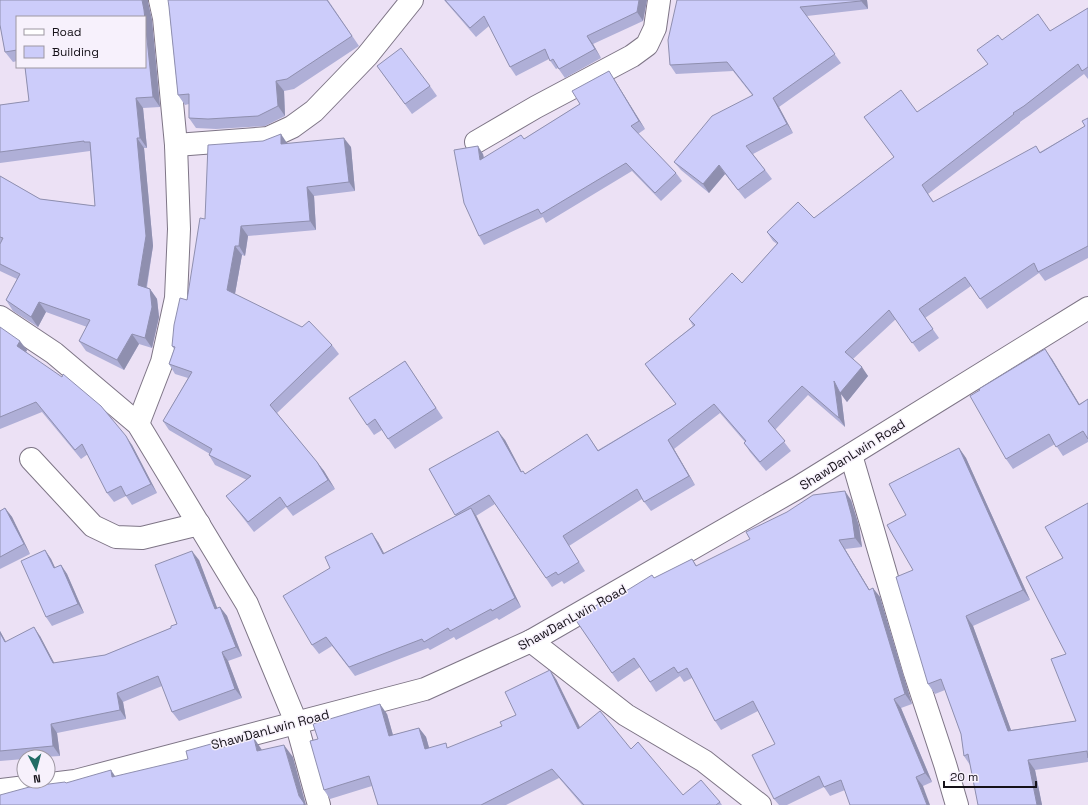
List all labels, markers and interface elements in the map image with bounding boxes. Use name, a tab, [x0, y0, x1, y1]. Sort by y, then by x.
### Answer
legend	[16, 16, 146, 68]
text: Road	[52, 24, 81, 40]
text: Building	[52, 44, 99, 60]
street label: ShawDanLwin Road	[796, 415, 908, 494]
street label: ShawDanLwin Road	[515, 581, 629, 654]
street label: ShawDanLwin Road	[209, 706, 331, 753]
north arrow	[16, 749, 56, 789]
scale bar	[944, 763, 1036, 789]
text: 20 m	[950, 769, 978, 785]
text: N	[33, 772, 41, 786]

